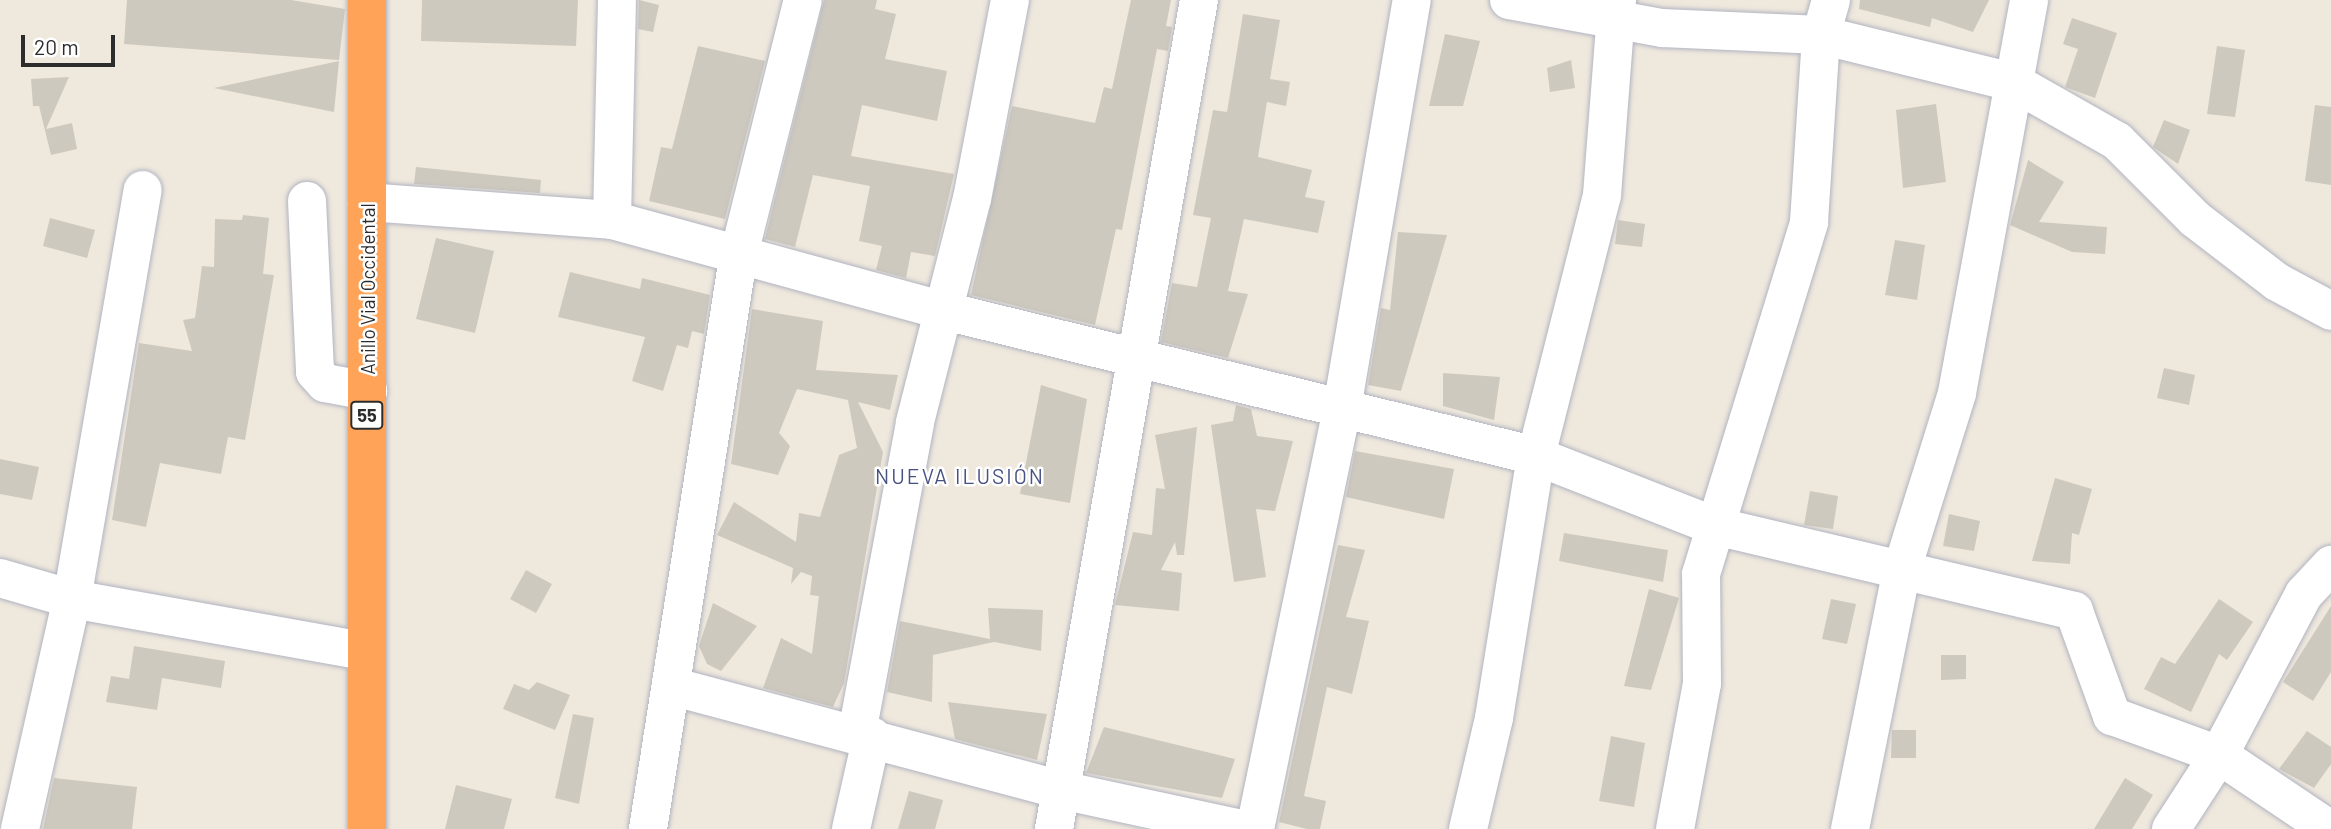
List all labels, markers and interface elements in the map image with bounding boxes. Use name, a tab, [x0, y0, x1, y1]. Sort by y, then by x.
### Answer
scale bar	[24, 21, 119, 65]
text: 20 m	[34, 34, 79, 59]
street label: Anillo Vial Occidental	[357, 203, 379, 375]
road number: 55	[350, 400, 384, 430]
district label: NUEVA ILUSIÓN	[877, 463, 1043, 489]

